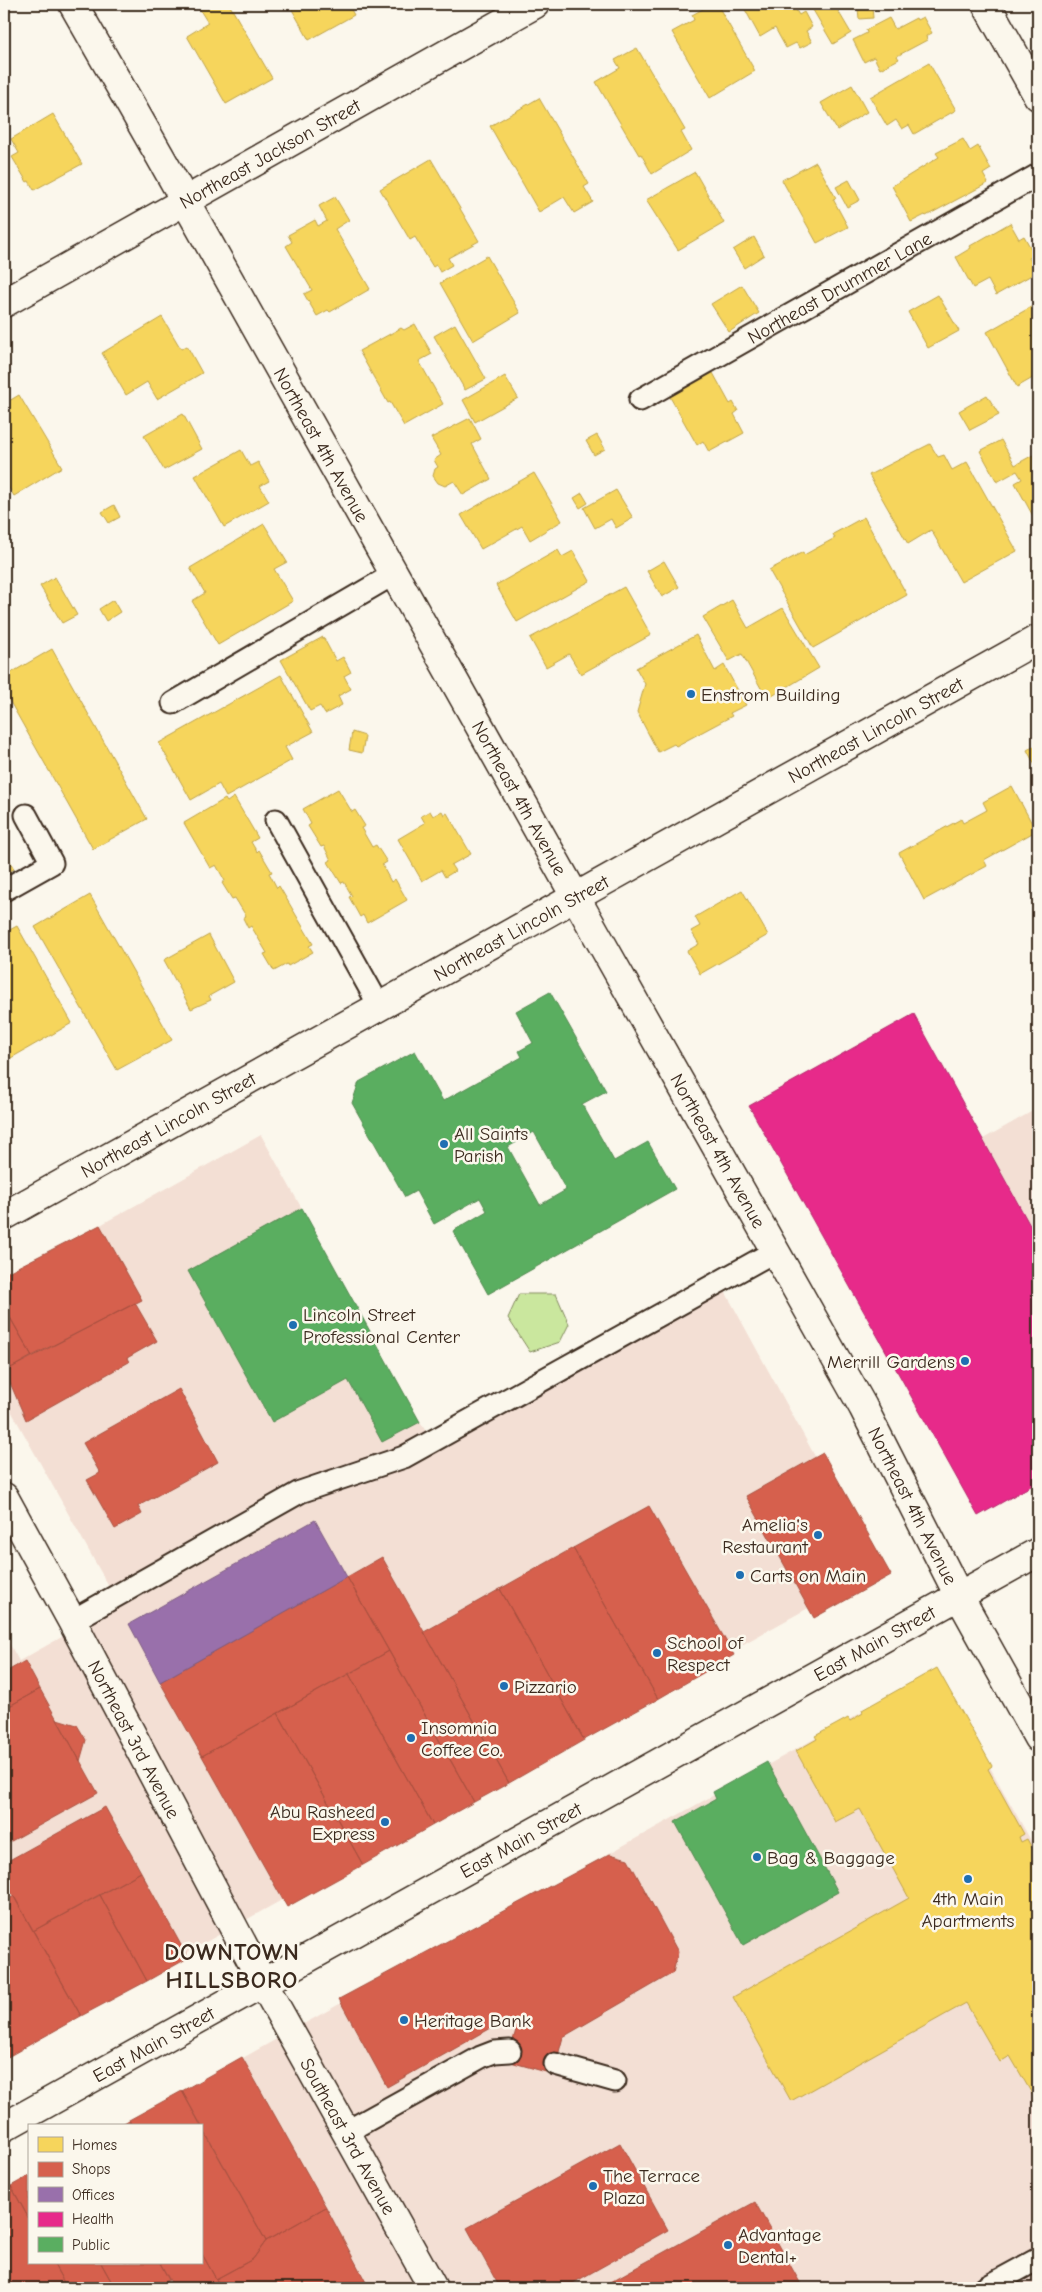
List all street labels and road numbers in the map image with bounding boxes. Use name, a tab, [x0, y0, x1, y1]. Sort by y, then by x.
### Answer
street label: Northeast Jackson Street	[176, 94, 365, 214]
street label: Northeast Drummer Lane	[744, 227, 936, 349]
street label: Northeast 4th Avenue	[269, 364, 373, 526]
street label: Northeast Lincoln Street	[785, 673, 968, 788]
street label: Northeast 4th Avenue	[467, 717, 571, 880]
street label: Northeast Lincoln Street	[430, 871, 613, 986]
street label: Northeast Lincoln Street	[77, 1067, 261, 1183]
street label: Northeast 4th Avenue	[665, 1070, 770, 1232]
street label: Northeast 4th Avenue	[863, 1424, 961, 1589]
street label: East Main Street	[810, 1601, 940, 1686]
street label: Northeast 3rd Avenue	[83, 1657, 184, 1822]
street label: East Main Street	[456, 1798, 586, 1883]
street label: East Main Street	[89, 2002, 219, 2087]
street label: Southeast 3rd Avenue	[295, 2054, 400, 2219]

